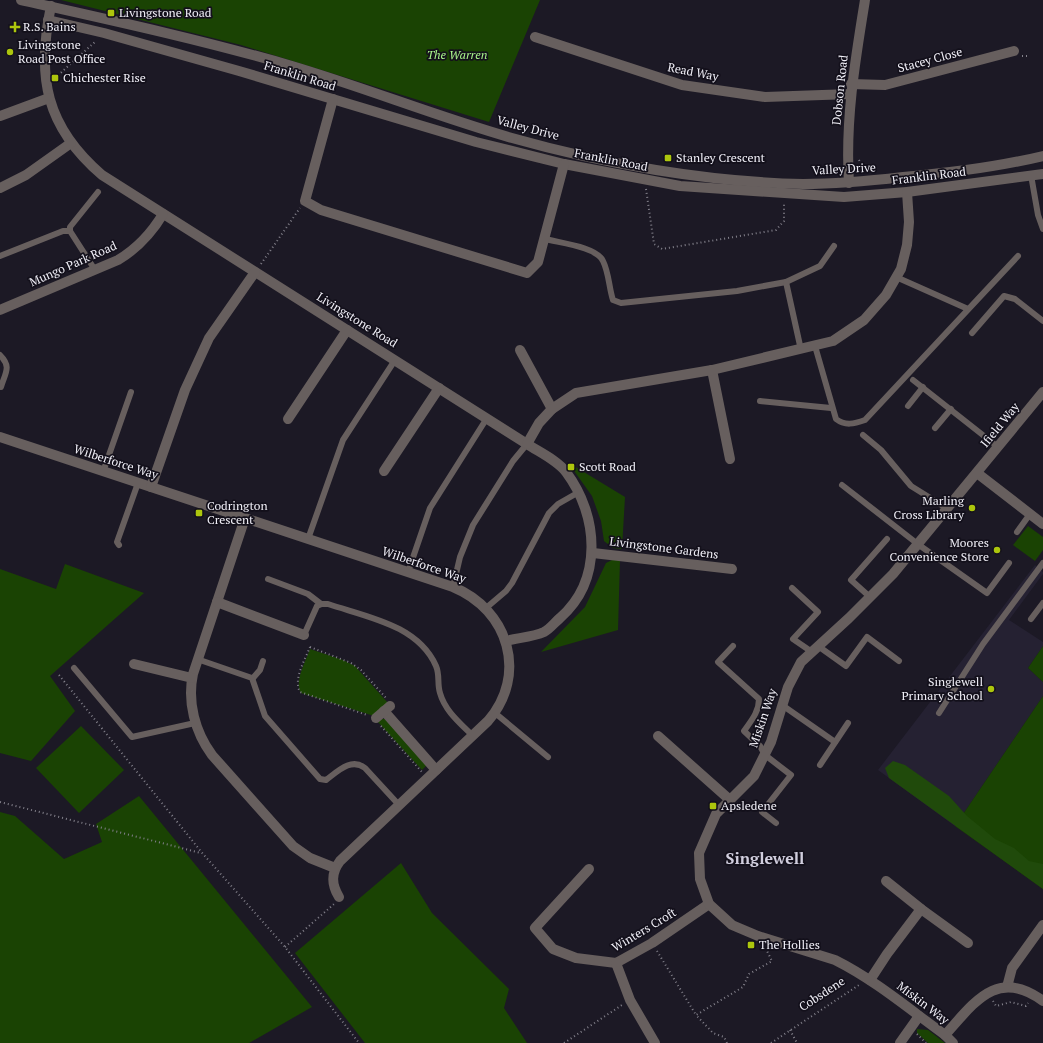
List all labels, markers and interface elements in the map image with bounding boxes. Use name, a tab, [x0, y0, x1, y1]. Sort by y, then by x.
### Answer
place label: Livingstone Road	[119, 5, 212, 20]
marker: Livingstone Road	[106, 8, 116, 18]
place label: R.S. Bains	[23, 19, 76, 34]
marker: R.S. Bains	[10, 22, 20, 32]
place label: Livingstone Road Post Office	[18, 37, 105, 66]
street label: Stacey Close	[896, 44, 964, 75]
marker: Livingstone Road Post Office	[5, 47, 15, 57]
park label: The Warren	[427, 47, 487, 62]
street label: Dobson Road	[828, 54, 851, 126]
street label: Franklin Road	[262, 57, 338, 94]
street label: Read Way	[666, 59, 721, 84]
place label: Chichester Rise	[63, 70, 146, 85]
marker: Chichester Rise	[50, 73, 60, 83]
street label: Valley Drive	[495, 112, 561, 143]
street label: Franklin Road	[573, 145, 649, 174]
place label: Stanley Crescent	[676, 150, 766, 165]
marker: Stanley Crescent	[663, 153, 673, 163]
street label: Valley Drive	[812, 159, 876, 178]
street label: Franklin Road	[891, 163, 967, 187]
street label: Mungo Park Road	[27, 237, 119, 290]
street label: Livingstone Road	[314, 289, 401, 351]
street label: Ifield Way	[977, 399, 1023, 450]
street label: Wilberforce Way	[72, 441, 161, 482]
place label: Scott Road	[579, 459, 636, 474]
marker: Scott Road	[566, 462, 576, 472]
place label: Marling Cross Library	[893, 493, 965, 522]
place label: Codrington Crescent	[207, 498, 268, 527]
marker: Marling Cross Library	[967, 503, 977, 513]
marker: Codrington Crescent	[194, 508, 204, 518]
street label: Livingstone Gardens	[609, 533, 719, 562]
place label: Moores Convenience Store	[889, 535, 989, 564]
street label: Wilberforce Way	[380, 543, 469, 586]
marker: Moores Convenience Store	[992, 545, 1002, 555]
place label: Singlewell Primary School	[901, 674, 983, 703]
marker: Singlewell Primary School	[986, 684, 996, 694]
street label: Miskin Way	[745, 685, 780, 749]
place label: Apsledene	[721, 798, 777, 813]
marker: Apsledene	[708, 801, 718, 811]
district label: Singlewell	[726, 847, 804, 869]
street label: Winters Croft	[609, 904, 679, 955]
place label: The Hollies	[759, 937, 820, 952]
marker: The Hollies	[746, 940, 756, 950]
street label: Cobsdene	[796, 973, 847, 1014]
street label: Miskin Way	[894, 978, 953, 1028]

